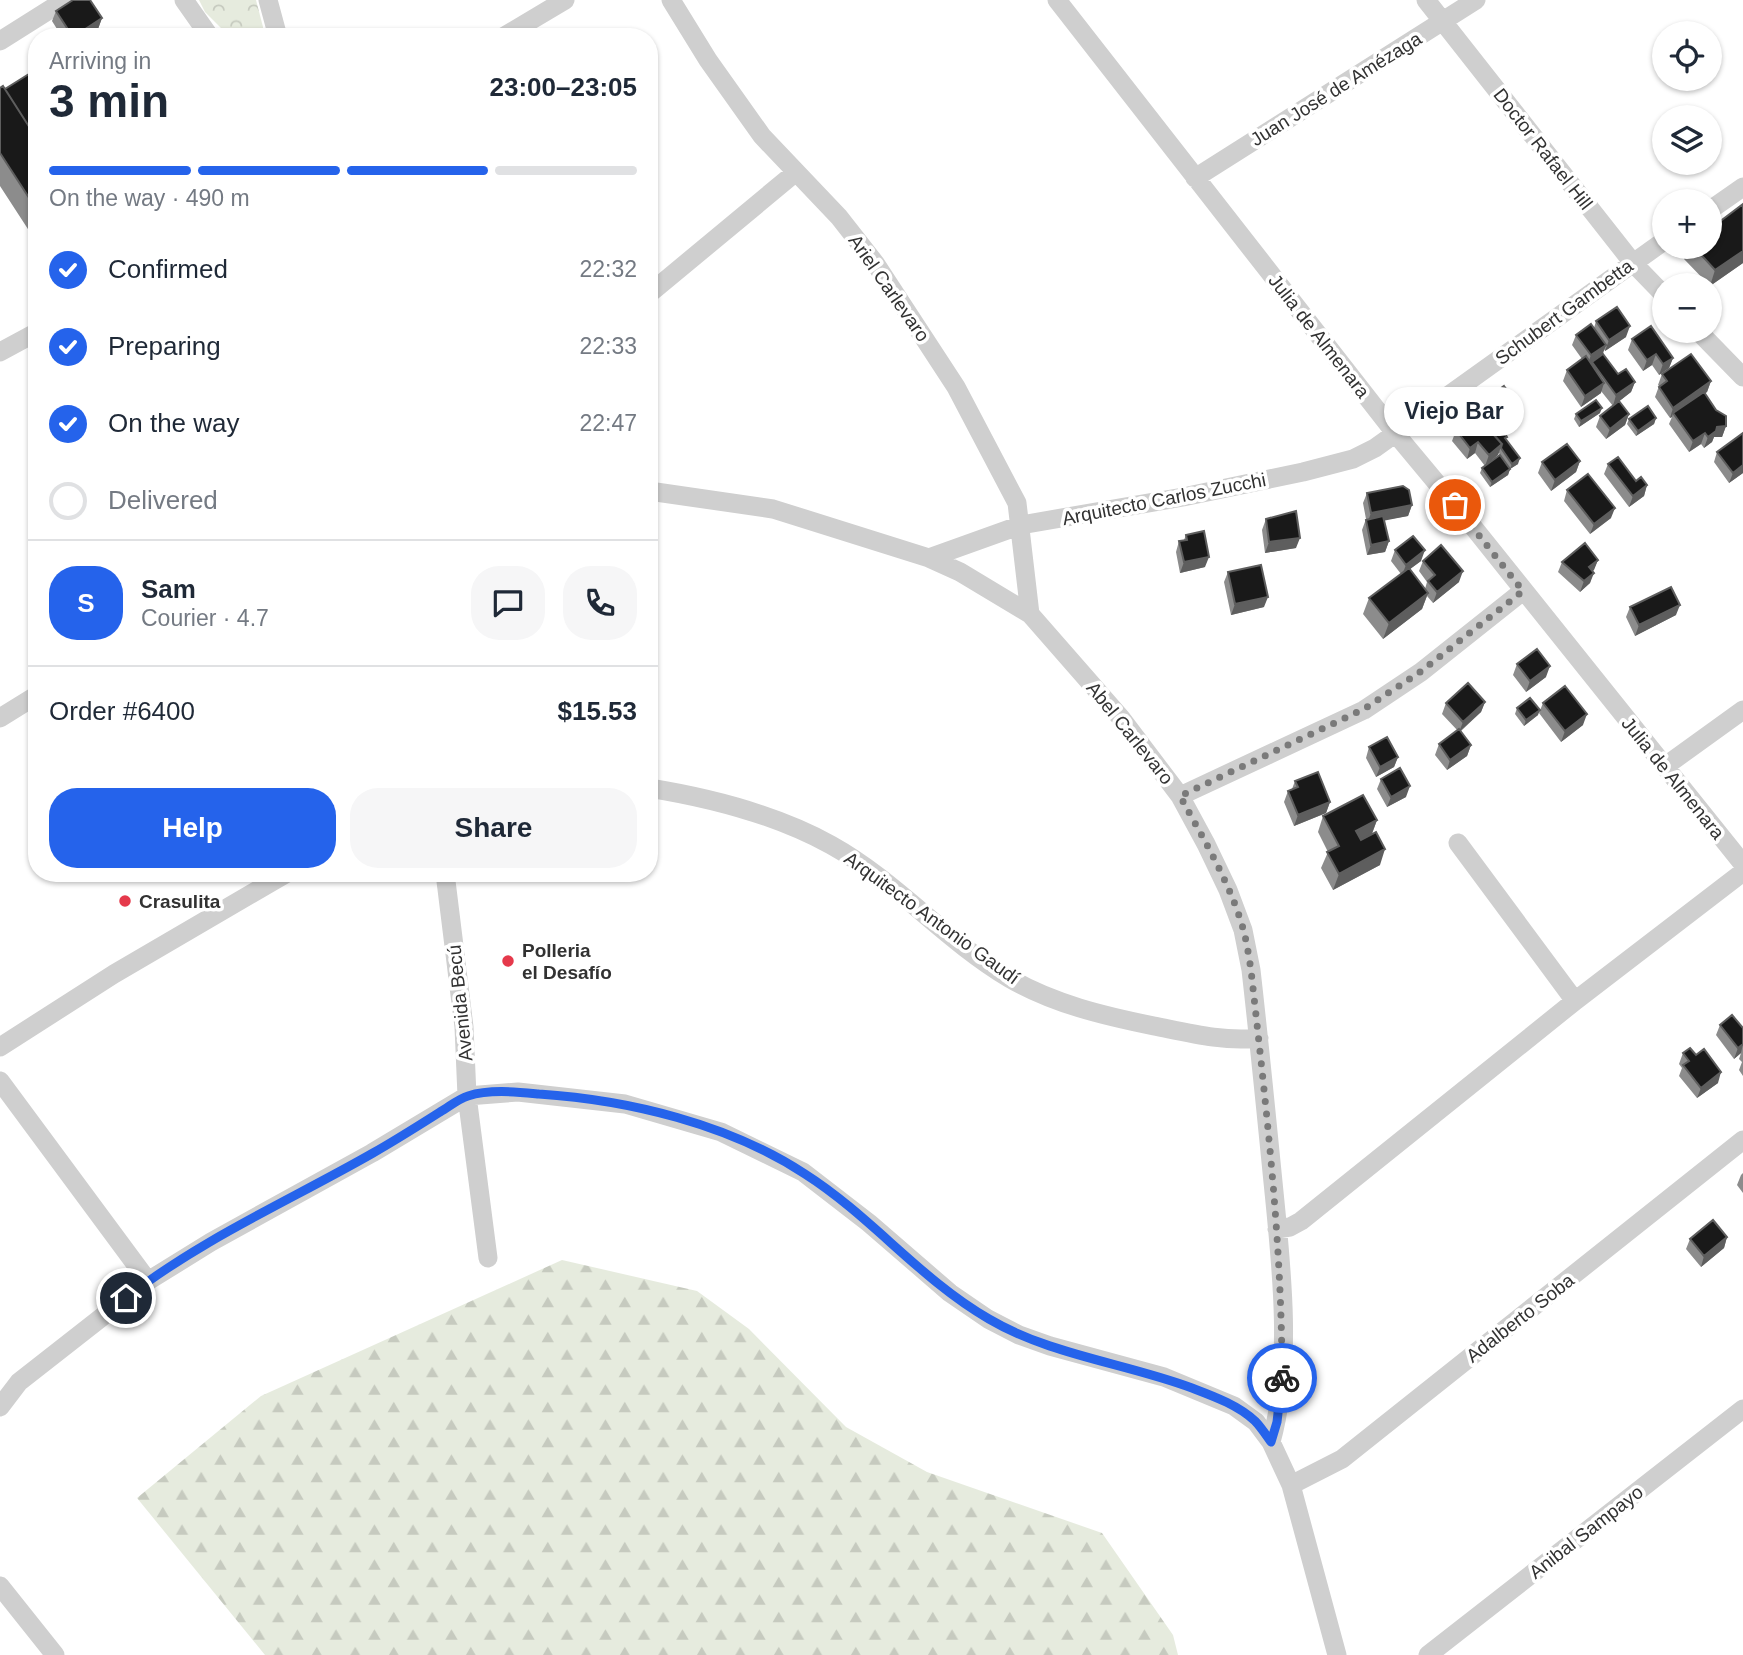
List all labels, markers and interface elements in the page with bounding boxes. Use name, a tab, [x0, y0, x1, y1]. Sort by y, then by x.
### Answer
map controls	[1652, 21, 1722, 343]
button: locate	[1652, 21, 1722, 91]
street label: Juan José de Amézaga	[1247, 28, 1426, 150]
text: Arriving in	[49, 48, 151, 74]
text: 23:00–23:05	[490, 72, 637, 102]
text: 3 min	[49, 75, 169, 127]
street label: Doctor Rafael Hill	[1489, 84, 1597, 214]
button: layers	[1652, 105, 1722, 175]
text: On the way · 490 m	[49, 185, 250, 211]
button: +	[1652, 189, 1722, 259]
street label: Ariel Carlevaro	[844, 231, 934, 345]
icon: check	[49, 251, 87, 289]
text: Confirmed	[108, 254, 228, 284]
street label: Schubert Gambetta	[1491, 255, 1637, 369]
text: 22:32	[579, 256, 637, 282]
street label: Julia de Almenara	[1264, 270, 1374, 402]
button: −	[1652, 273, 1722, 343]
icon: check	[49, 328, 87, 366]
text: Preparing	[108, 331, 221, 361]
text: 22:33	[579, 333, 637, 359]
callout: Viejo Bar	[1385, 386, 1525, 435]
text: Viejo Bar	[1404, 398, 1504, 424]
icon: check	[49, 405, 87, 443]
text: On the way	[108, 408, 240, 438]
text: 22:47	[579, 410, 637, 436]
street label: Arquitecto Carlos Zucchi	[1060, 469, 1268, 529]
pin	[1425, 475, 1485, 535]
text: Delivered	[108, 485, 218, 515]
icon: bag	[1436, 486, 1474, 524]
button: chat	[471, 566, 545, 640]
button: phone	[563, 566, 637, 640]
text: Sam	[141, 574, 196, 604]
text: S	[77, 588, 95, 618]
text: Courier · 4.7	[141, 605, 269, 631]
street label: Abel Carlevaro	[1082, 678, 1178, 788]
text: Order #6400	[49, 696, 195, 726]
text: $15.53	[557, 696, 637, 726]
street label: Julia de Almenara	[1617, 713, 1729, 844]
button: Help	[49, 788, 336, 868]
button: Share	[350, 788, 637, 868]
street label: Arquitecto Antonio Gaudí	[840, 847, 1024, 989]
place label: Crasulita	[139, 891, 221, 912]
marker: Crasulita	[117, 893, 133, 909]
place label: Polleria el Desafío	[522, 940, 612, 983]
street label: Avenida Becú	[443, 944, 477, 1062]
marker: Polleria el Desafío	[500, 953, 516, 969]
pin	[96, 1268, 156, 1328]
street label: Adalberto Soba	[1462, 1269, 1578, 1367]
icon: home	[107, 1279, 145, 1317]
courier	[1247, 1343, 1317, 1413]
icon: bike	[1263, 1359, 1301, 1397]
street label: Anibal Sampayo	[1525, 1481, 1647, 1583]

